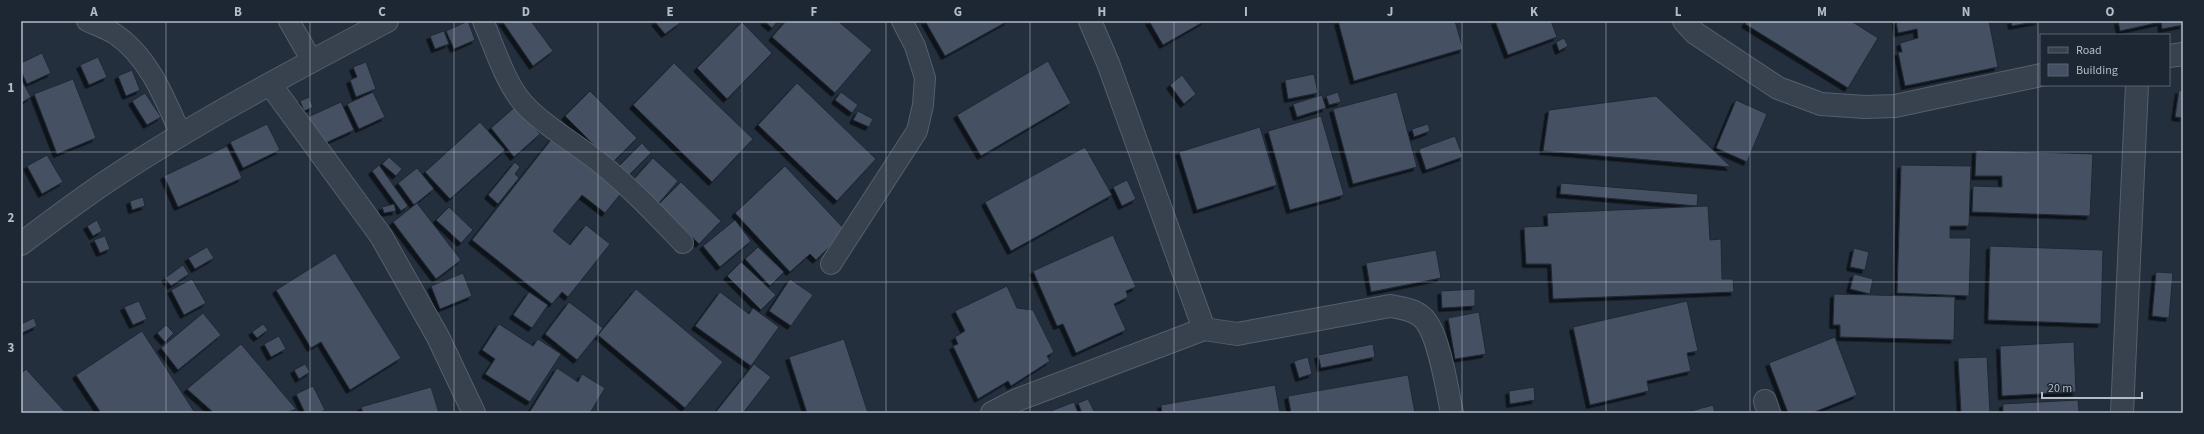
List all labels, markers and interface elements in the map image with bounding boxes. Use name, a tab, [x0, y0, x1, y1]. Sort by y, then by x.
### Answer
text: A	[89, 3, 98, 21]
text: B	[234, 3, 242, 21]
text: C	[378, 3, 386, 21]
text: D	[522, 3, 530, 21]
text: E	[666, 3, 674, 21]
text: F	[811, 3, 818, 21]
text: G	[954, 3, 962, 21]
text: H	[1098, 3, 1106, 21]
text: I	[1244, 3, 1248, 21]
text: J	[1387, 3, 1393, 21]
text: K	[1530, 3, 1539, 21]
text: L	[1675, 3, 1682, 21]
text: M	[1817, 3, 1827, 21]
text: N	[1962, 3, 1970, 21]
text: O	[2106, 3, 2115, 21]
legend	[2040, 34, 2170, 86]
text: Road	[2076, 42, 2102, 59]
text: Building	[2076, 62, 2118, 79]
text: 1	[8, 79, 15, 97]
text: 2	[8, 209, 15, 227]
text: 3	[8, 339, 15, 357]
scale bar	[2042, 374, 2142, 400]
text: 20 m	[2048, 380, 2072, 397]

